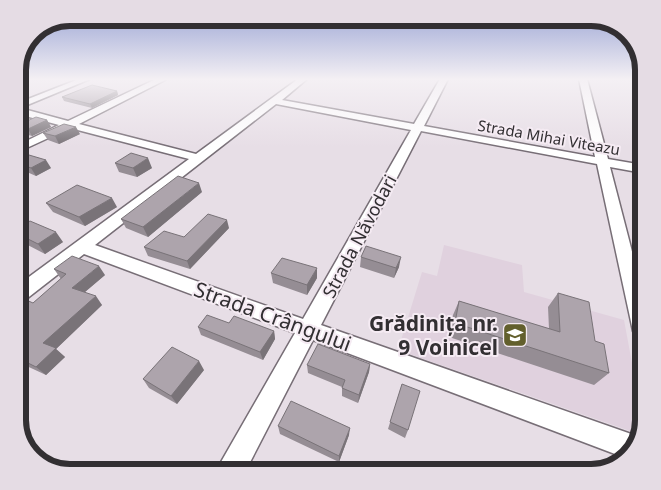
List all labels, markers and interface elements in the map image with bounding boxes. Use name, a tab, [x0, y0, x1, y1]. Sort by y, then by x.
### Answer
street label: Strada Mihai Viteazu	[476, 115, 622, 159]
street label: Strada Năvodari	[316, 170, 402, 302]
street label: Strada Crângului	[191, 275, 355, 357]
place label: Grădinița nr. 9 Voinicel	[369, 309, 498, 361]
school or university icon: Grădinița nr. 9 Voinicel	[502, 322, 528, 348]

